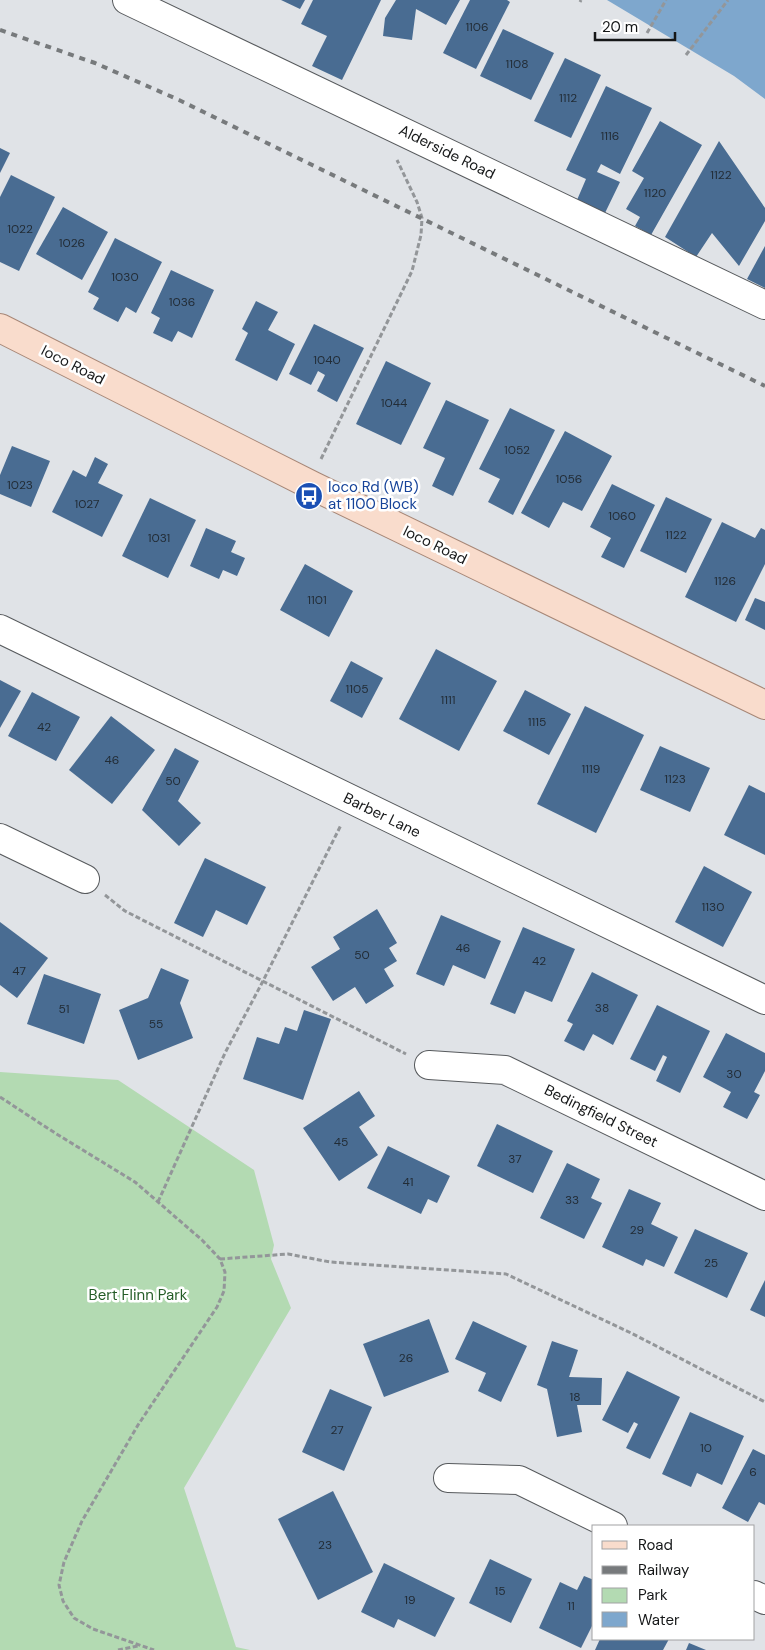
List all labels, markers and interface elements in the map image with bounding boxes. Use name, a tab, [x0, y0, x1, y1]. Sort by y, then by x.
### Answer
scale bar	[595, 10, 675, 42]
text: 20 m	[602, 17, 638, 37]
house number: 1106	[465, 19, 489, 35]
house number: 1108	[506, 56, 529, 72]
house number: 1112	[559, 90, 577, 106]
street label: Alderside Road	[396, 120, 498, 184]
house number: 1116	[601, 128, 619, 144]
house number: 1122	[710, 167, 732, 183]
house number: 1120	[644, 185, 666, 201]
house number: 1022	[7, 221, 33, 237]
house number: 1026	[59, 235, 85, 251]
house number: 1030	[111, 269, 139, 285]
house number: 1036	[169, 294, 195, 310]
street label: Ioco Road	[38, 340, 108, 390]
house number: 1040	[313, 352, 341, 368]
house number: 1044	[381, 395, 407, 411]
house number: 1052	[504, 442, 530, 458]
house number: 1056	[556, 471, 582, 487]
house number: 1023	[7, 477, 33, 493]
place label: Ioco Rd (WB) at 1100 Block	[328, 477, 418, 514]
bus stop icon: Ioco Rd (WB) at 1100 Block	[294, 481, 324, 511]
house number: 1027	[75, 496, 99, 512]
house number: 1060	[608, 508, 636, 524]
street label: Ioco Road	[400, 521, 470, 569]
house number: 1122	[665, 527, 687, 543]
house number: 1031	[148, 530, 170, 546]
house number: 1126	[714, 573, 736, 589]
house number: 1101	[307, 592, 327, 608]
house number: 1105	[345, 681, 369, 697]
house number: 1111	[441, 692, 455, 708]
house number: 1115	[528, 714, 546, 730]
house number: 42	[37, 719, 51, 735]
house number: 46	[105, 752, 119, 768]
house number: 1119	[582, 761, 600, 777]
house number: 1123	[664, 771, 686, 787]
house number: 50	[165, 773, 181, 789]
street label: Barber Lane	[340, 788, 424, 842]
house number: 1130	[702, 899, 724, 915]
house number: 46	[456, 940, 470, 956]
house number: 50	[354, 947, 370, 963]
house number: 42	[532, 953, 546, 969]
house number: 47	[12, 963, 26, 979]
house number: 38	[595, 1000, 609, 1016]
house number: 51	[58, 1001, 70, 1017]
house number: 55	[149, 1016, 163, 1032]
house number: 30	[726, 1066, 742, 1082]
street label: Bedingfield Street	[541, 1080, 661, 1152]
house number: 45	[334, 1134, 348, 1150]
house number: 37	[508, 1151, 522, 1167]
house number: 41	[402, 1174, 414, 1190]
house number: 33	[565, 1192, 579, 1208]
house number: 29	[630, 1222, 644, 1238]
house number: 25	[704, 1255, 718, 1271]
park label: Bert Flinn Park	[89, 1285, 188, 1305]
house number: 26	[399, 1350, 413, 1366]
house number: 18	[569, 1389, 581, 1405]
house number: 27	[330, 1422, 344, 1438]
house number: 10	[700, 1440, 712, 1456]
house number: 6	[749, 1464, 757, 1480]
legend	[592, 1525, 755, 1640]
text: Road	[638, 1535, 673, 1555]
house number: 23	[318, 1537, 332, 1553]
text: Railway	[638, 1560, 690, 1580]
house number: 15	[494, 1583, 506, 1599]
text: Park	[638, 1585, 668, 1605]
house number: 19	[404, 1592, 416, 1608]
house number: 11	[567, 1598, 575, 1614]
text: Water	[638, 1610, 680, 1630]

